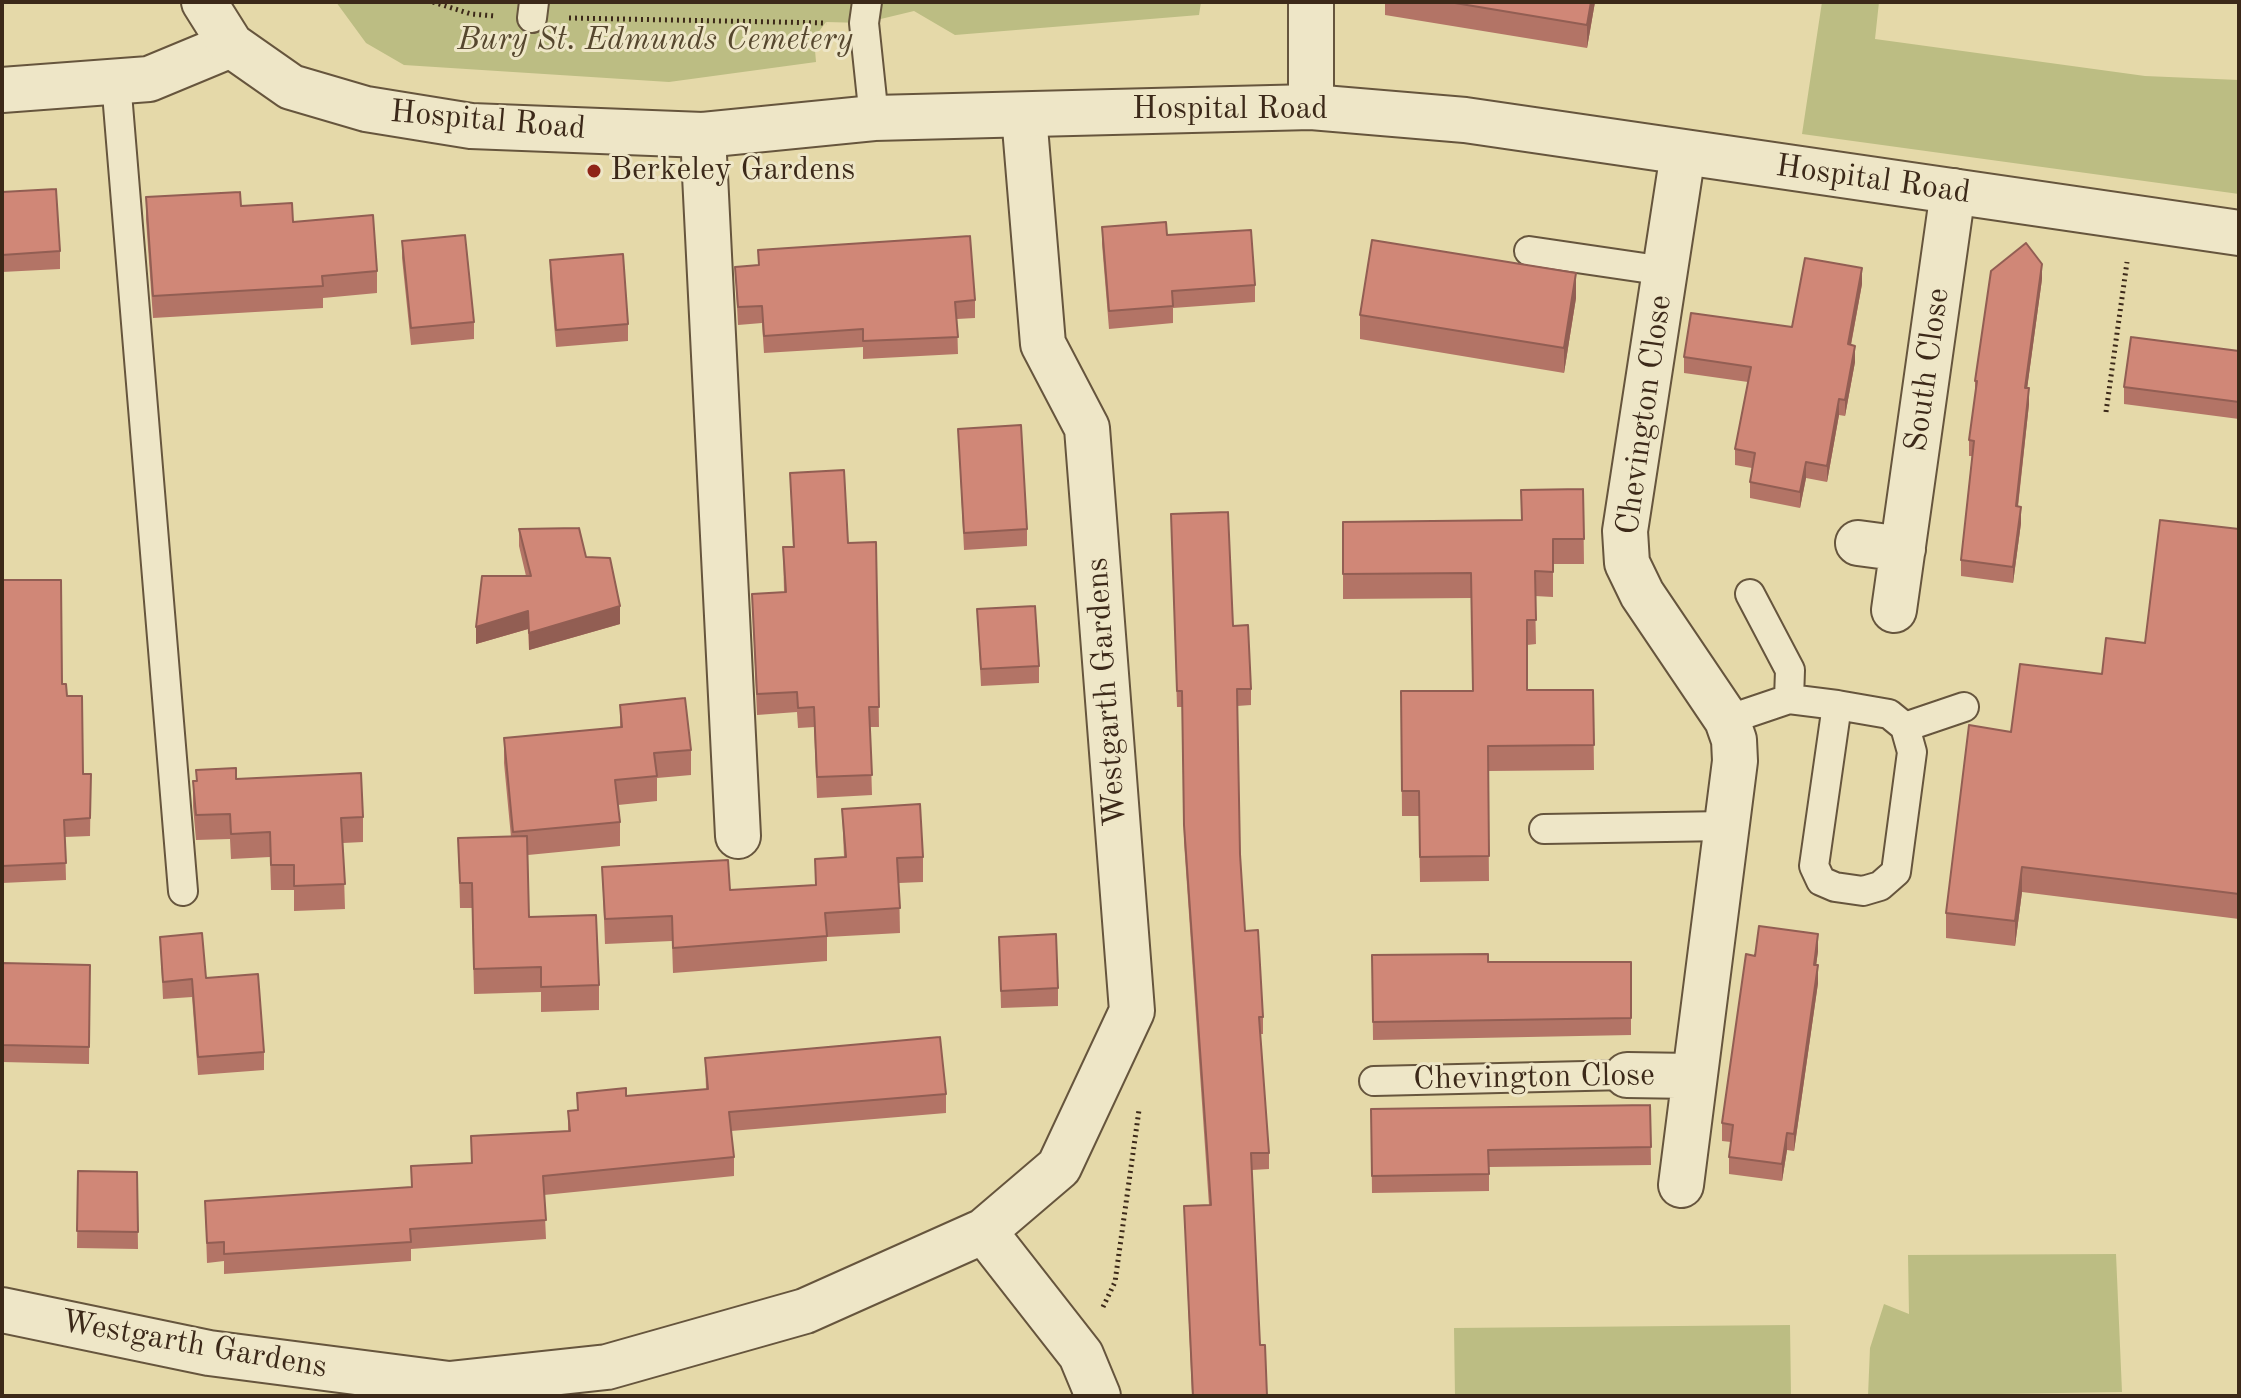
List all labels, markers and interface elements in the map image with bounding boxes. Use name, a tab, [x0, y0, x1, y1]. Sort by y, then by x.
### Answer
park label: Bury St. Edmunds Cemetery	[457, 22, 853, 60]
street label: Hospital Road	[1132, 91, 1328, 129]
street label: Hospital Road	[389, 93, 587, 149]
street label: Hospital Road	[1773, 147, 1973, 213]
place label: Berkeley Gardens	[610, 152, 855, 190]
marker: Berkeley Gardens	[585, 162, 603, 180]
street label: South Close	[1898, 286, 1958, 454]
street label: Chevington Close	[1609, 293, 1681, 537]
street label: Westgarth Gardens	[1078, 556, 1136, 828]
street label: Chevington Close	[1413, 1057, 1655, 1099]
street label: Westgarth Gardens	[58, 1303, 330, 1387]

